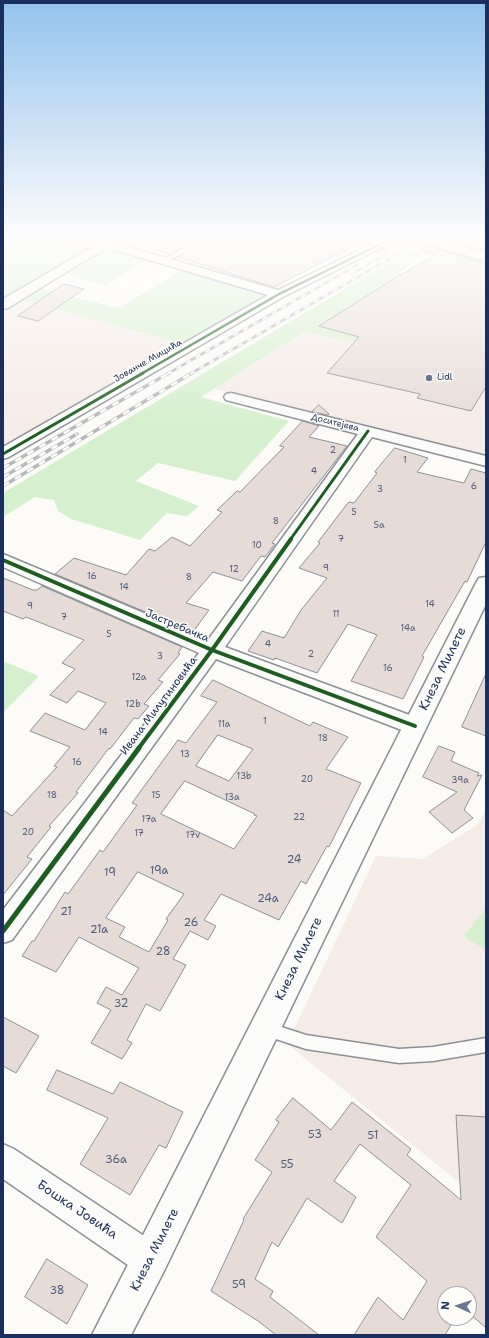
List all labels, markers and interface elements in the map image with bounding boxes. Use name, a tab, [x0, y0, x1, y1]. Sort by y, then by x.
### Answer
street label: Јованче Мицића	[112, 337, 184, 385]
marker: Lidl	[424, 373, 434, 383]
place label: Lidl	[437, 373, 453, 383]
street label: Доситејева	[310, 412, 360, 434]
house number: 2	[330, 446, 336, 456]
house number: 1	[403, 456, 407, 466]
house number: 4	[311, 467, 317, 477]
house number: 6	[471, 482, 477, 492]
house number: 3	[377, 485, 383, 495]
house number: 5	[351, 508, 357, 518]
house number: 8	[273, 517, 279, 527]
house number: 5a	[373, 521, 385, 531]
house number: 7	[338, 535, 344, 545]
house number: 10	[252, 541, 262, 551]
house number: 9	[323, 564, 329, 574]
house number: 12	[229, 565, 239, 575]
house number: 16	[87, 572, 97, 582]
house number: 8	[186, 573, 192, 583]
house number: 14	[119, 583, 129, 593]
house number: 14	[425, 600, 435, 610]
house number: 9	[27, 602, 33, 612]
street label: Јастребачка	[143, 607, 211, 645]
house number: 11	[332, 610, 340, 620]
house number: 7	[61, 613, 67, 623]
house number: 14a	[400, 624, 416, 634]
street label: Кнеза Милете	[416, 625, 470, 713]
house number: 5	[106, 630, 112, 640]
house number: 4	[265, 640, 271, 650]
house number: 2	[308, 650, 314, 660]
house number: 3	[157, 652, 163, 662]
street label: Ивана Милутиновића	[118, 654, 200, 758]
house number: 16	[383, 664, 393, 674]
house number: 12a	[132, 673, 146, 683]
house number: 12b	[126, 700, 140, 710]
house number: 1	[263, 717, 267, 727]
house number: 11a	[218, 720, 230, 730]
house number: 14	[98, 728, 108, 738]
house number: 18	[318, 734, 328, 744]
house number: 13	[180, 750, 190, 760]
house number: 16	[72, 758, 82, 768]
house number: 13b	[237, 772, 251, 782]
house number: 20	[301, 775, 313, 785]
house number: 39a	[451, 776, 469, 786]
house number: 18	[47, 791, 57, 801]
house number: 15	[151, 791, 161, 801]
house number: 13a	[224, 793, 240, 803]
house number: 22	[293, 813, 305, 823]
house number: 17a	[142, 815, 156, 825]
house number: 20	[22, 828, 34, 838]
house number: 17	[134, 829, 144, 839]
house number: 17v	[186, 831, 200, 841]
house number: 24	[287, 853, 301, 867]
house number: 19a	[150, 864, 168, 878]
house number: 19	[104, 866, 116, 880]
house number: 24a	[257, 892, 279, 906]
house number: 21	[60, 905, 72, 919]
street label: Кнеза Милете	[272, 915, 326, 1003]
house number: 26	[184, 916, 198, 930]
house number: 21a	[90, 923, 108, 937]
house number: 28	[155, 945, 171, 959]
house number: 32	[114, 997, 128, 1011]
house number: 53	[308, 1128, 322, 1142]
house number: 51	[368, 1129, 378, 1143]
house number: 36a	[105, 1153, 127, 1167]
house number: 55	[280, 1158, 294, 1172]
street label: Бошка Јовића	[34, 1177, 120, 1243]
street label: Кнеза Милете	[127, 1206, 183, 1294]
house number: 59	[232, 1278, 246, 1292]
house number: 38	[49, 1284, 65, 1298]
north arrow	[437, 1286, 477, 1326]
text: N	[438, 1301, 453, 1310]

